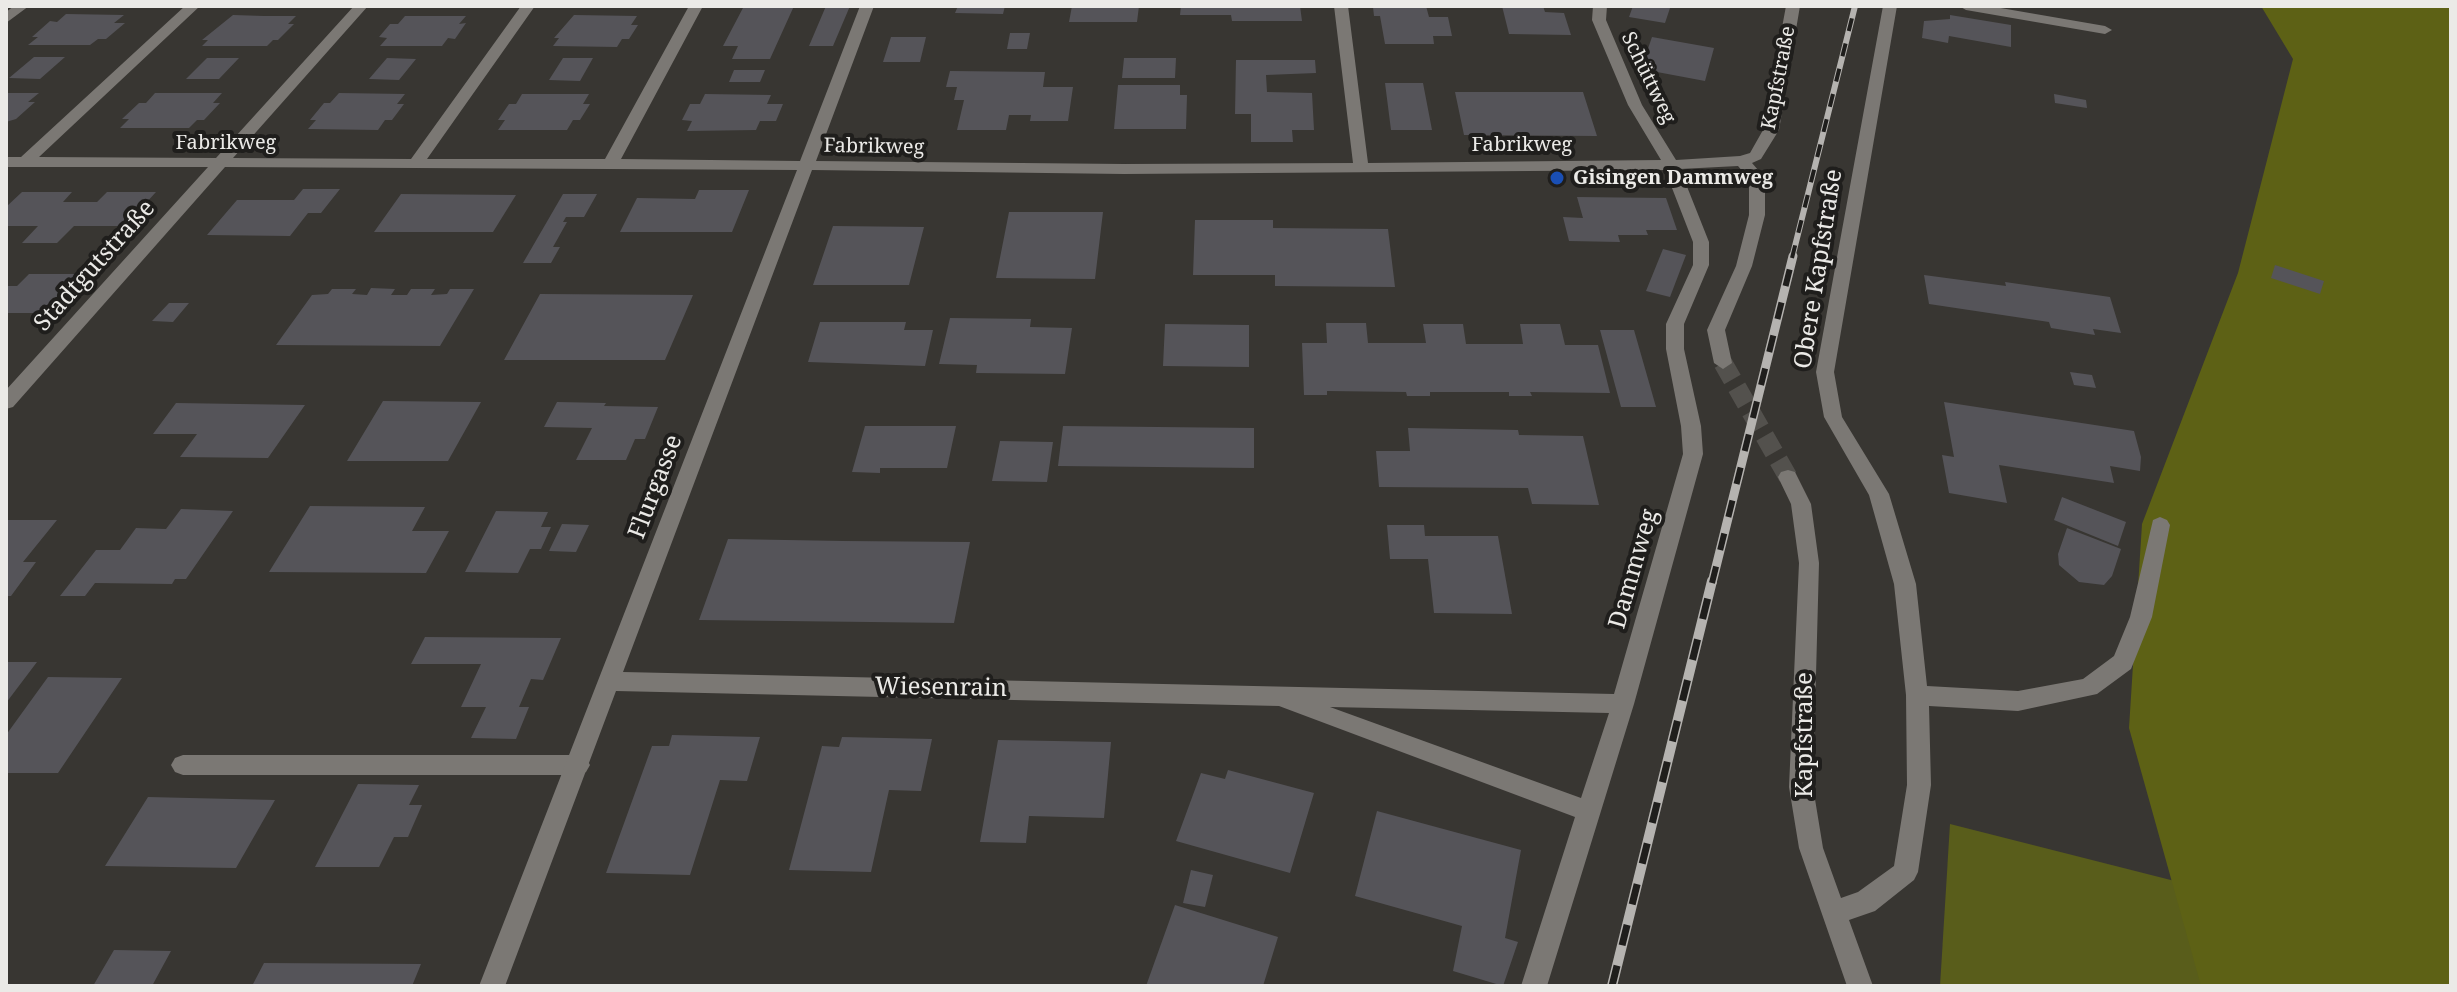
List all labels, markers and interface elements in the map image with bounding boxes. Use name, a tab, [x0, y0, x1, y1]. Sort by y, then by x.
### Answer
street label: Kapfstraße	[1757, 24, 1801, 132]
street label: Schüttweg	[1616, 28, 1680, 128]
street label: Fabrikweg	[176, 131, 276, 155]
street label: Fabrikweg	[1472, 133, 1572, 157]
street label: Fabrikweg	[823, 134, 925, 160]
place label: Gisingen Dammweg	[1573, 166, 1773, 190]
street label: Obere Kapfstraße	[1789, 167, 1849, 371]
marker: Gisingen Dammweg	[1548, 169, 1566, 187]
street label: Stadtgutstraße	[29, 194, 161, 338]
street label: Flurgasse	[623, 431, 689, 543]
street label: Dammweg	[1603, 506, 1665, 632]
street label: Wiesenrain	[875, 672, 1007, 704]
street label: Kapfstraße	[1791, 672, 1819, 798]

